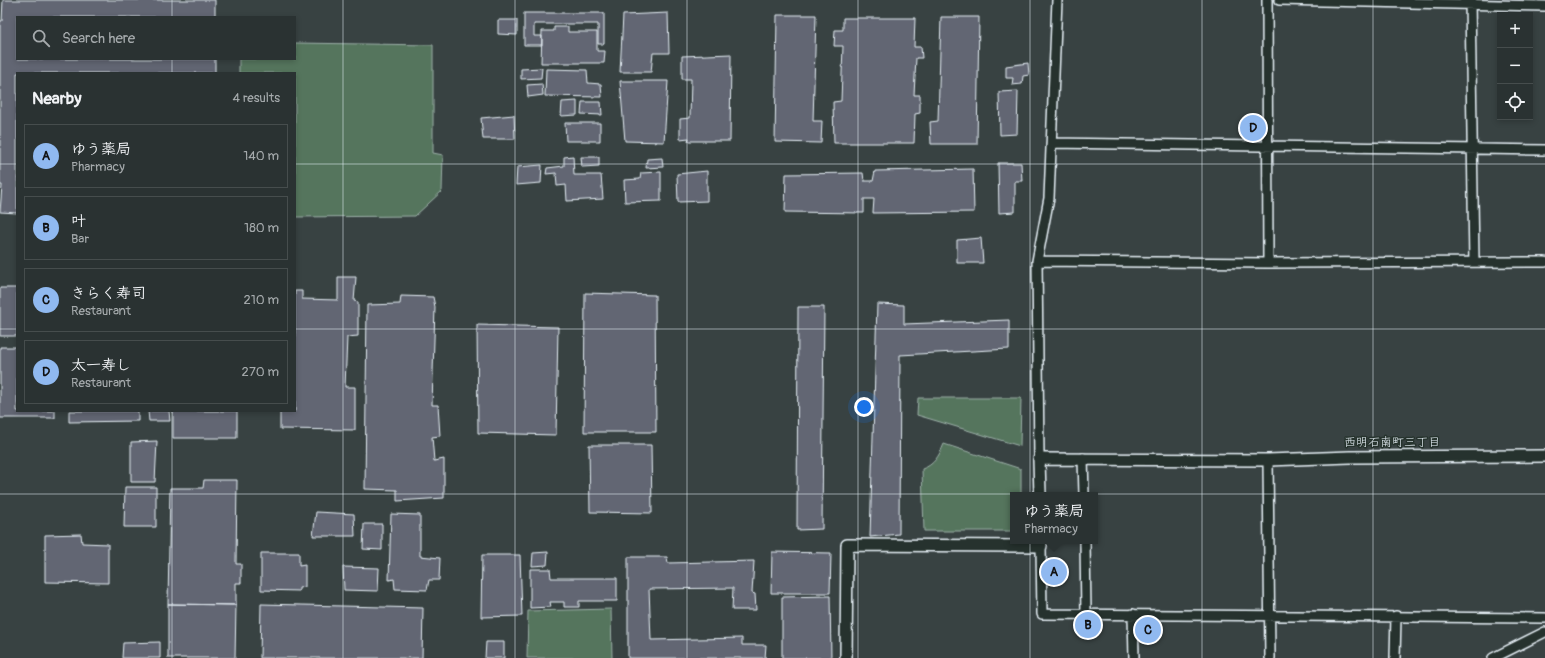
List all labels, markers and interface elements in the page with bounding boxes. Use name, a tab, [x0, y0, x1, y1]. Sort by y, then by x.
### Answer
map controls	[1497, 12, 1533, 120]
button: +	[1497, 12, 1533, 48]
search box	[16, 16, 296, 60]
icon: search	[30, 27, 52, 49]
text: Search here	[62, 29, 135, 48]
button: −	[1497, 48, 1533, 84]
button: locate	[1497, 84, 1533, 120]
text: Nearby	[32, 88, 81, 109]
text: 4 results	[233, 90, 280, 106]
pin: D	[1240, 113, 1266, 143]
text: ゆう薬局	[71, 140, 131, 159]
text: A	[42, 148, 50, 164]
text: 140 m	[243, 148, 279, 164]
text: Pharmacy	[71, 159, 125, 175]
text: 叶	[71, 212, 86, 231]
text: B	[42, 220, 50, 236]
text: 180 m	[244, 220, 279, 236]
text: Bar	[71, 231, 89, 247]
text: きらく寿司	[71, 284, 146, 303]
text: C	[42, 292, 50, 308]
text: 210 m	[243, 292, 279, 308]
text: Restaurant	[71, 303, 131, 319]
text: 太一寿し	[71, 356, 131, 375]
text: D	[42, 364, 50, 380]
text: 270 m	[242, 364, 279, 380]
text: Restaurant	[71, 375, 131, 391]
your location	[854, 397, 874, 417]
district label: 西明石南町三丁目	[1344, 435, 1440, 450]
popup	[1010, 492, 1098, 544]
text: ゆう薬局	[1024, 502, 1084, 521]
text: Pharmacy	[1024, 521, 1078, 537]
pin: A	[1041, 557, 1067, 587]
pin: B	[1075, 610, 1101, 640]
pin: C	[1135, 615, 1161, 645]

